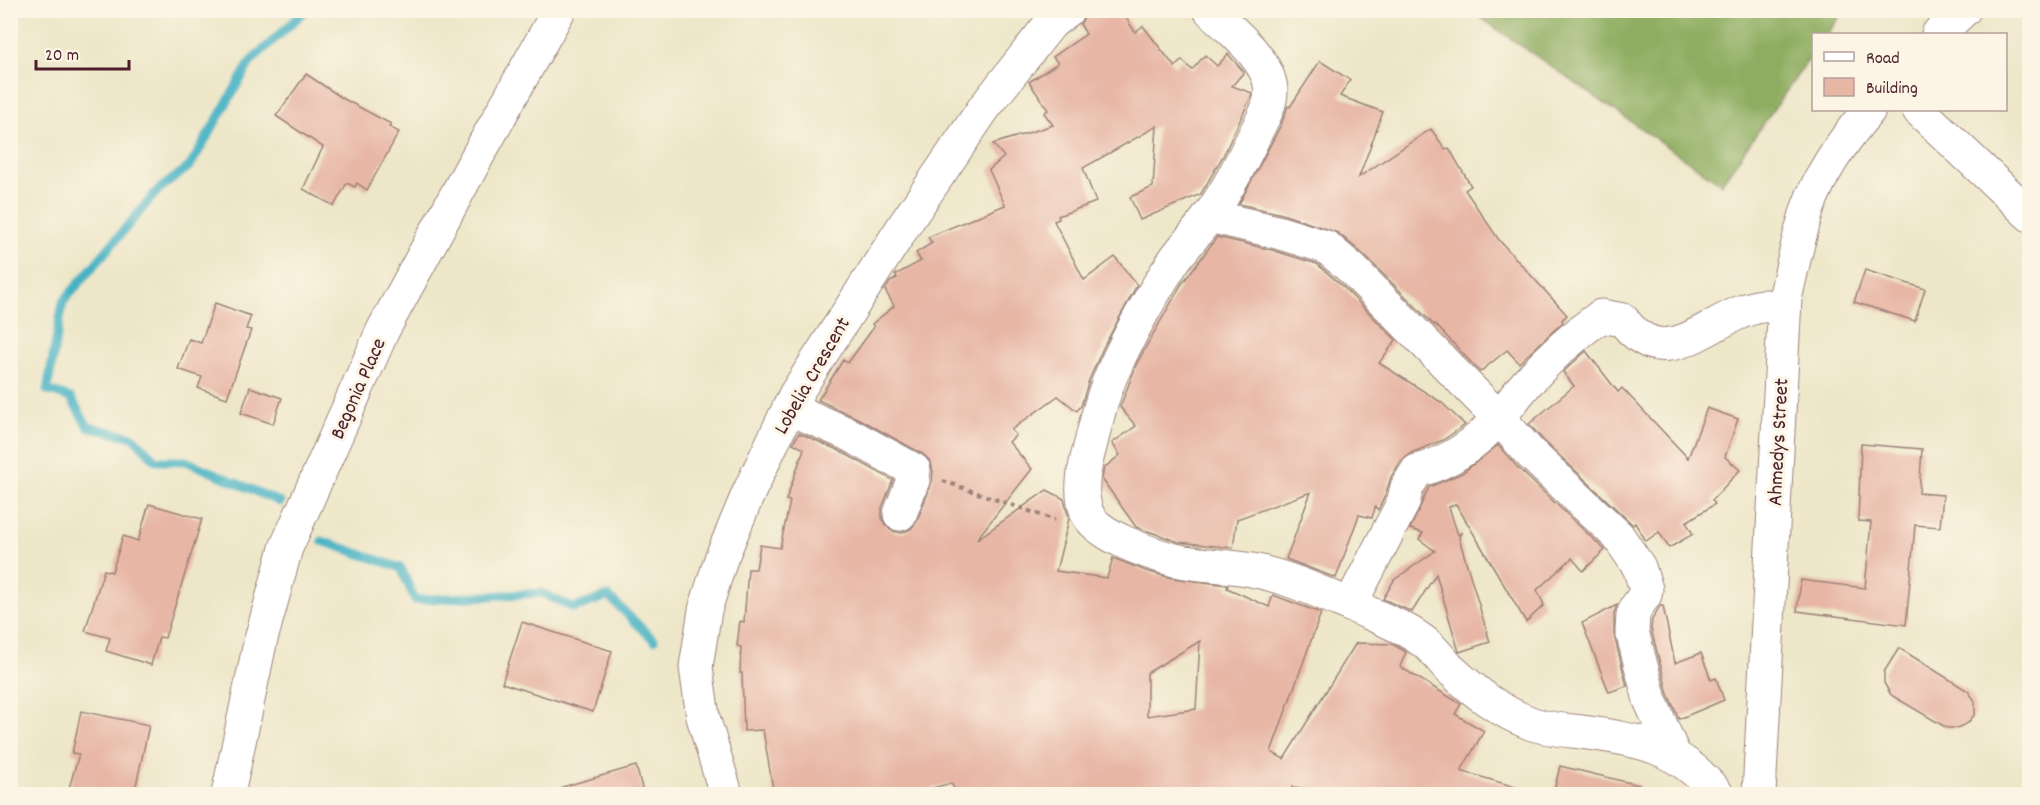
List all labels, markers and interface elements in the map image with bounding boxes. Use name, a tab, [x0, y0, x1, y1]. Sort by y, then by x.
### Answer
scale bar	[36, 33, 129, 71]
legend	[1812, 33, 2007, 111]
text: 20 m	[45, 44, 79, 69]
text: Road	[1866, 47, 1900, 72]
text: Building	[1866, 77, 1918, 102]
street label: Lobelia Crescent	[768, 312, 859, 441]
street label: Begonia Place	[324, 334, 395, 445]
street label: Ahmedys Street	[1762, 377, 1798, 507]

